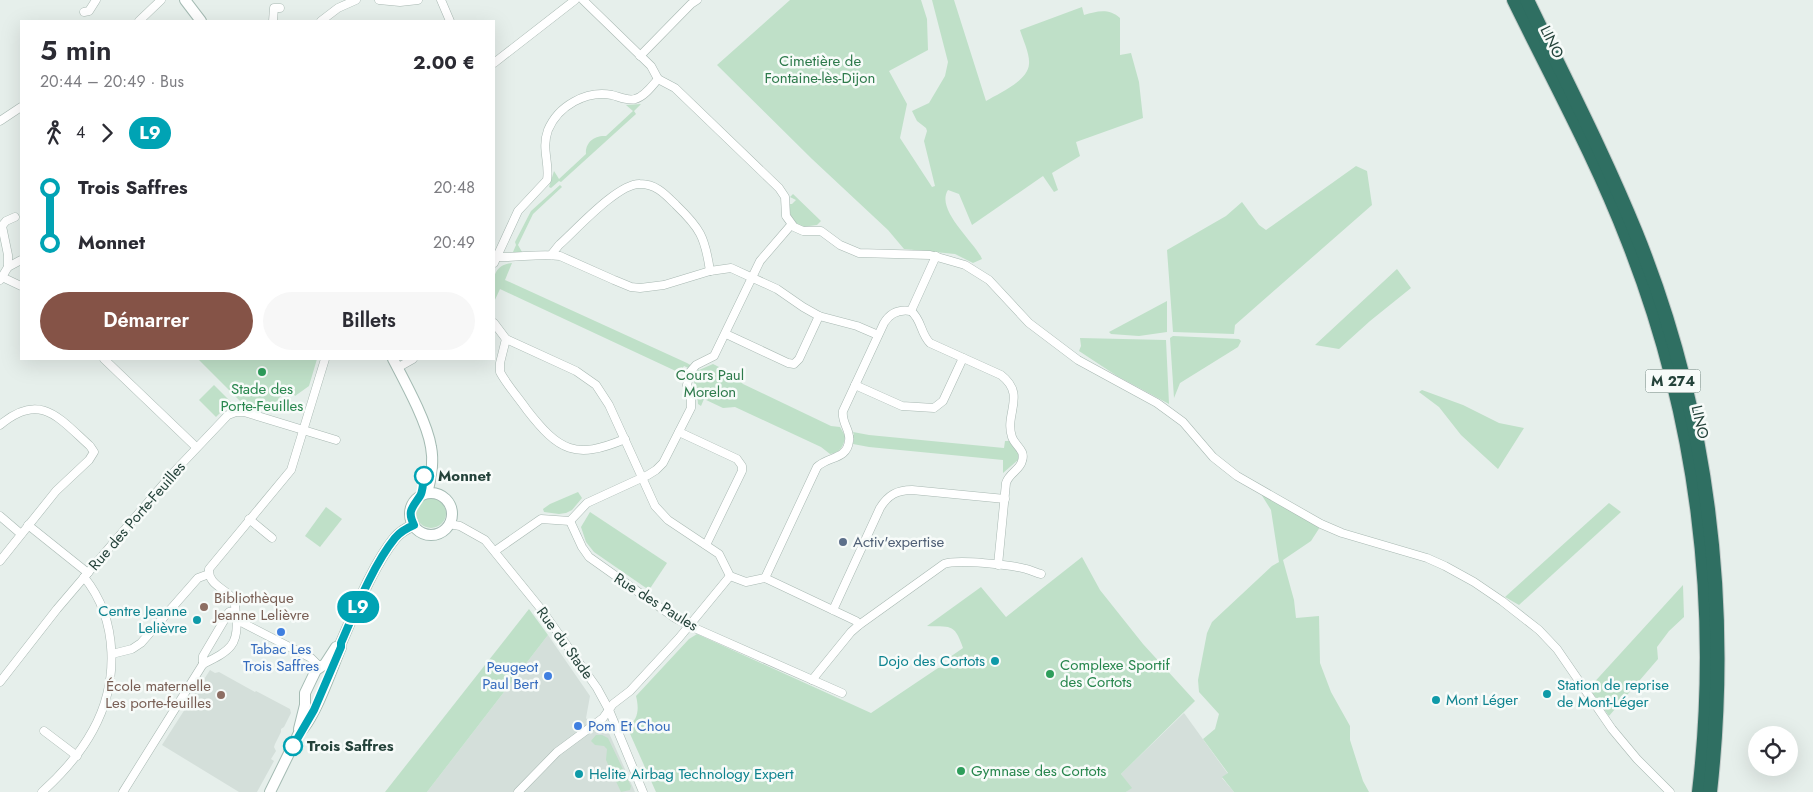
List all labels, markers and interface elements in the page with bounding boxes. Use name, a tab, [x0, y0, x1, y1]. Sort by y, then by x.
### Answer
street label: LINO	[1535, 22, 1569, 62]
text: 5 min	[40, 30, 112, 71]
text: 2.00 €	[413, 49, 475, 76]
park label: Cimetière de Fontaine-lès-Dijon	[765, 50, 875, 89]
text: 20:44 – 20:49 · Bus	[40, 70, 184, 93]
icon: walk	[40, 119, 68, 147]
icon: forward	[93, 119, 121, 147]
text: L9	[139, 120, 161, 146]
text: 4	[76, 121, 85, 144]
text: Trois Saffres	[78, 174, 188, 201]
text: 20:48	[433, 176, 475, 199]
text: Monnet	[78, 229, 145, 256]
text: 20:49	[433, 231, 475, 254]
button: Démarrer	[40, 292, 253, 350]
button: Billets	[263, 292, 475, 350]
park label: Cours Paul Morelon	[676, 364, 744, 403]
marker: Stade des Porte-Feuilles	[256, 366, 268, 378]
road number: M 274	[1646, 370, 1700, 392]
place label: Stade des Porte-Feuilles	[221, 378, 303, 417]
street label: LINO	[1686, 403, 1714, 441]
street label: Rue des Porte-Feuilles	[83, 457, 191, 575]
place label: Monnet	[438, 465, 491, 487]
marker: Monnet	[414, 466, 434, 486]
place label: Activ'expertise	[853, 531, 944, 553]
marker: Activ'expertise	[837, 536, 849, 548]
street label: Rue des Paules	[610, 567, 702, 637]
place label: Bibliothèque Jeanne Lelièvre	[212, 587, 310, 626]
line badge: L9	[336, 591, 380, 623]
text: L9	[347, 594, 369, 620]
place label: Centre Jeanne Lelièvre	[98, 600, 187, 639]
marker: Bibliothèque Jeanne Lelièvre	[198, 601, 210, 613]
street label: Rue du Stade	[531, 602, 599, 684]
marker: Centre Jeanne Lelièvre	[191, 614, 203, 626]
marker: Tabac Les Trois Saffres	[275, 626, 287, 638]
place label: Tabac Les Trois Saffres	[243, 638, 319, 677]
place label: Dojo des Cortots	[878, 650, 985, 672]
place label: Complexe Sportif des Cortots	[1060, 654, 1171, 693]
marker: Dojo des Cortots	[989, 655, 1001, 667]
place label: Peugeot Paul Bert	[482, 656, 538, 695]
marker: Complexe Sportif des Cortots	[1044, 668, 1056, 680]
marker: Peugeot Paul Bert	[542, 670, 554, 682]
place label: Station de reprise de Mont-Léger	[1557, 674, 1669, 713]
place label: École maternelle Les porte-feuilles	[105, 675, 211, 714]
marker: Station de reprise de Mont-Léger	[1541, 688, 1553, 700]
marker: École maternelle Les porte-feuilles	[215, 689, 227, 701]
place label: Mont Léger	[1446, 689, 1519, 711]
marker: Mont Léger	[1430, 694, 1442, 706]
place label: Pom Et Chou	[588, 715, 671, 737]
marker: Pom Et Chou	[572, 720, 584, 732]
map controls	[1748, 726, 1798, 776]
button: locate	[1748, 726, 1798, 776]
place label: Trois Saffres	[307, 735, 394, 757]
marker: Trois Saffres	[283, 736, 303, 756]
place label: Gymnase des Cortots	[971, 760, 1106, 782]
place label: Helite Airbag Technology Expert	[589, 763, 794, 785]
marker: Gymnase des Cortots	[955, 765, 967, 777]
marker: Helite Airbag Technology Expert	[573, 768, 585, 780]

